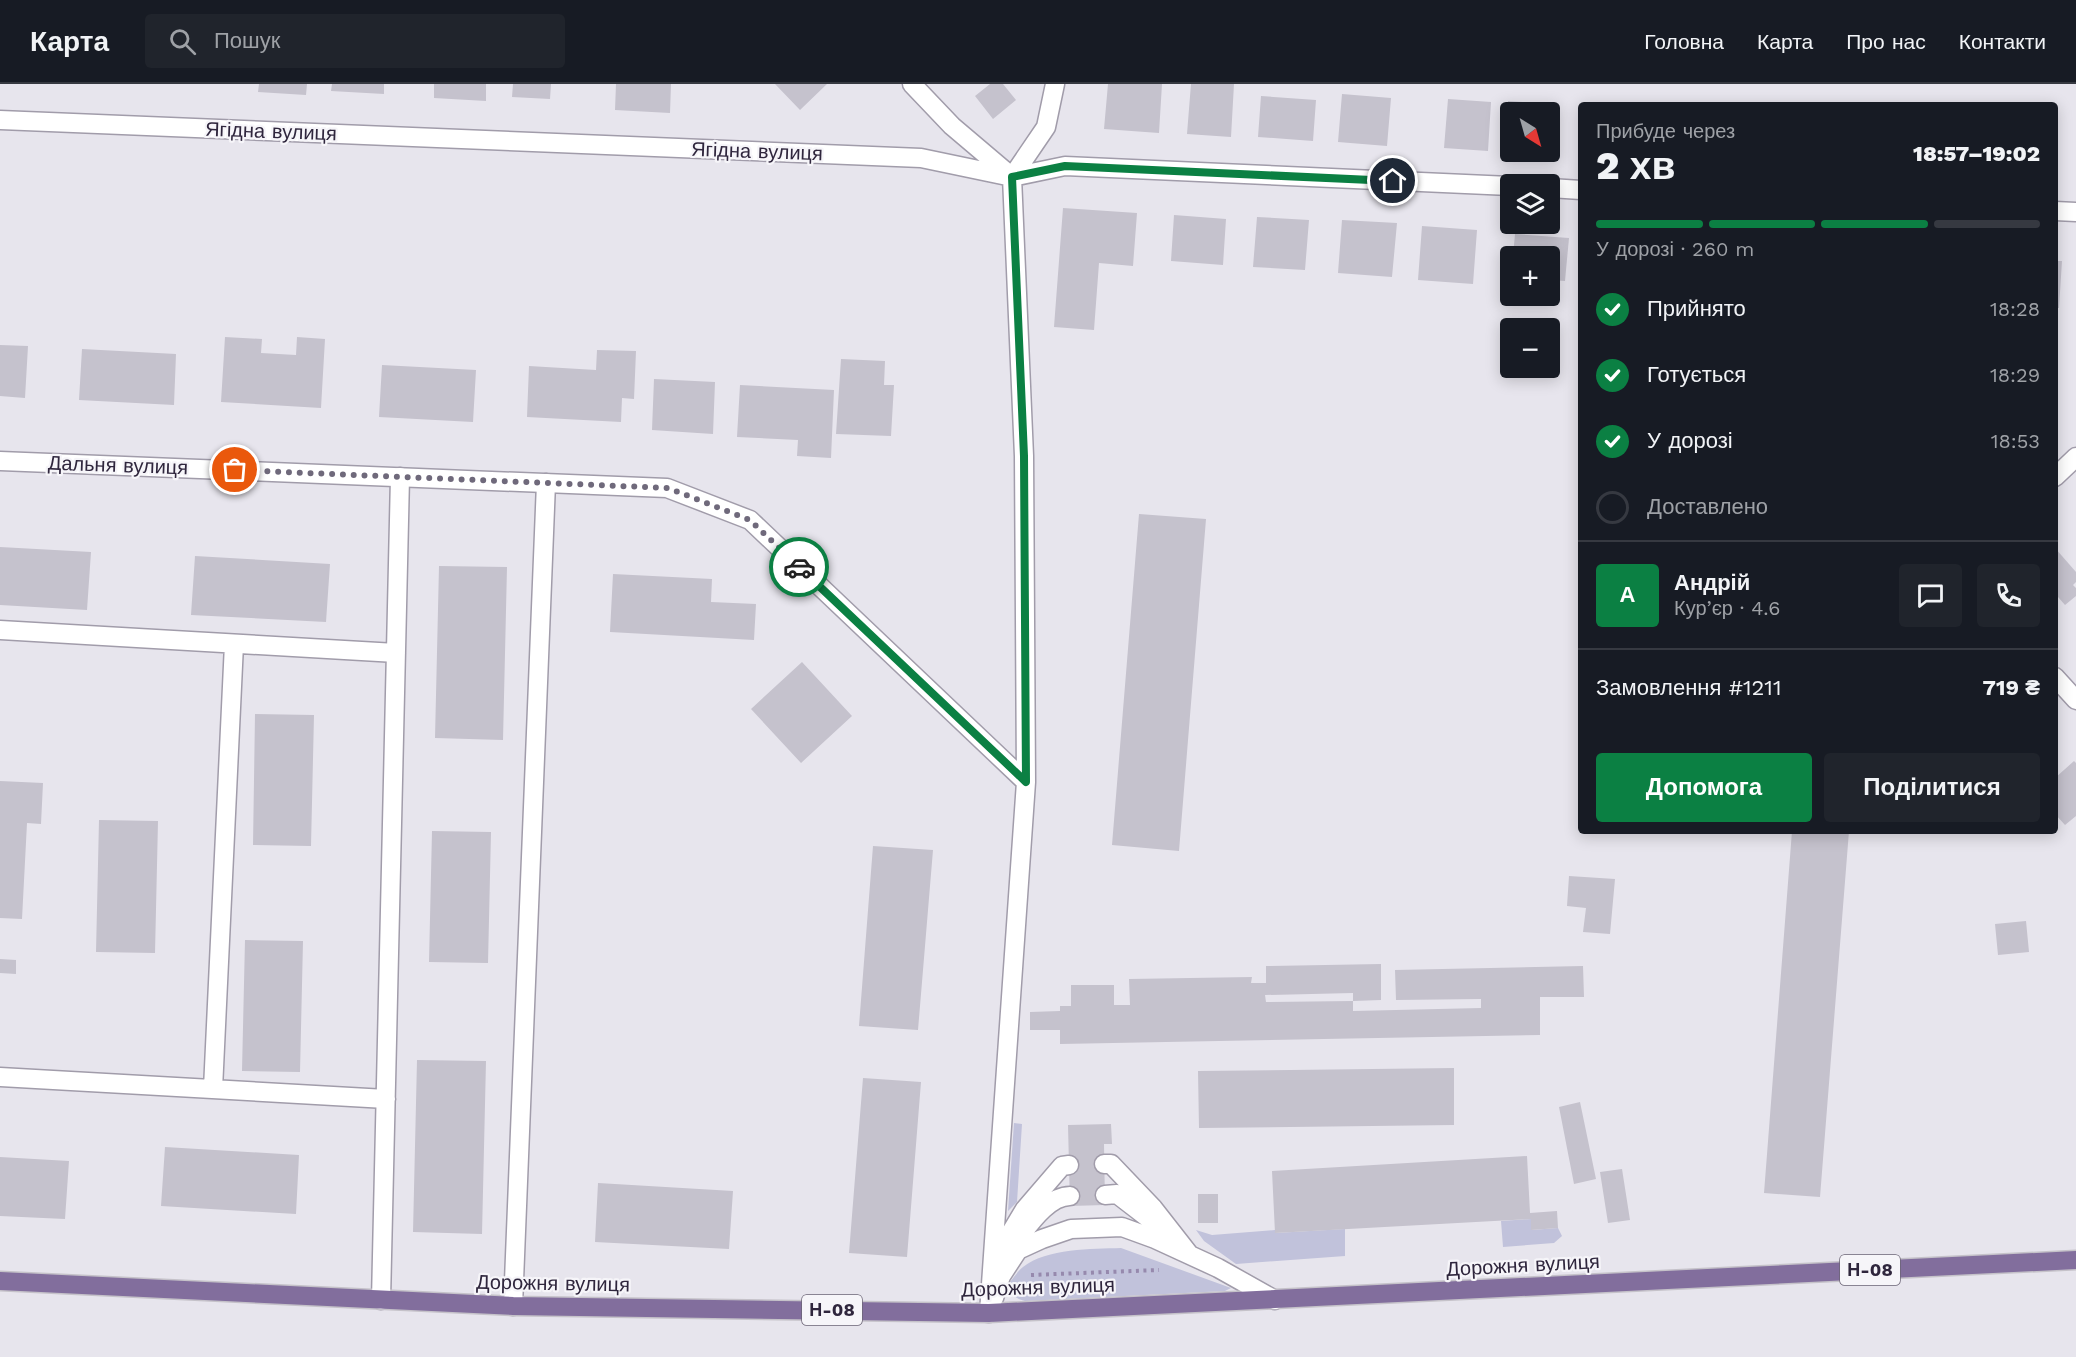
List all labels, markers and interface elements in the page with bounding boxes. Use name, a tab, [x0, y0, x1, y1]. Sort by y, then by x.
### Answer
search box	[145, 14, 565, 68]
text: Карта	[30, 25, 109, 58]
icon: search	[166, 25, 199, 58]
text: Пошук	[214, 28, 280, 53]
text: Головна	[1644, 29, 1724, 54]
text: Карта	[1757, 29, 1813, 54]
text: Про нас	[1846, 29, 1926, 54]
text: Контакти	[1959, 29, 2046, 54]
north arrow	[1500, 102, 1560, 162]
map controls	[1500, 102, 1560, 378]
street label: Ягідна вулиця	[205, 117, 337, 145]
text: Прибуде через	[1596, 119, 1735, 143]
street label: Ягідна вулиця	[691, 137, 823, 165]
text: 18:57–19:02	[1913, 141, 2040, 166]
text: 2 хв	[1596, 143, 1676, 188]
pin	[1367, 155, 1418, 206]
icon: home	[1376, 164, 1409, 197]
button: layers	[1500, 174, 1560, 234]
text: У дорозі · 260 m	[1596, 237, 1754, 261]
button: +	[1500, 246, 1560, 306]
icon: check	[1596, 293, 1629, 326]
text: Прийнято	[1647, 296, 1746, 321]
text: 18:28	[1990, 297, 2040, 321]
button: −	[1500, 318, 1560, 378]
icon: check	[1596, 359, 1629, 392]
text: Готується	[1647, 362, 1746, 387]
text: 18:29	[1990, 363, 2040, 387]
icon: check	[1596, 425, 1629, 458]
text: У дорозі	[1647, 428, 1733, 453]
text: 18:53	[1991, 429, 2040, 453]
pin	[209, 444, 260, 495]
street label: Дальня вулиця	[47, 451, 189, 479]
icon: bag	[218, 453, 251, 486]
text: Доставлено	[1647, 494, 1768, 519]
courier	[769, 537, 829, 597]
icon: car	[783, 551, 816, 584]
button: chat	[1899, 564, 1962, 627]
button: phone	[1977, 564, 2040, 627]
text: Андрій	[1674, 570, 1750, 595]
text: А	[1620, 582, 1635, 607]
text: Кур’єр · 4.6	[1674, 596, 1780, 620]
text: Замовлення #1211	[1596, 675, 1781, 700]
text: 719 ₴	[1983, 675, 2040, 700]
button: Допомога	[1596, 753, 1812, 822]
button: Поділитися	[1824, 753, 2040, 822]
street label: Дорожня вулиця	[1446, 1249, 1600, 1281]
road number: Н-08	[1840, 1255, 1900, 1285]
street label: Дорожня вулиця	[476, 1270, 630, 1296]
street label: Дорожня вулиця	[961, 1272, 1115, 1302]
road number: Н-08	[802, 1295, 862, 1325]

